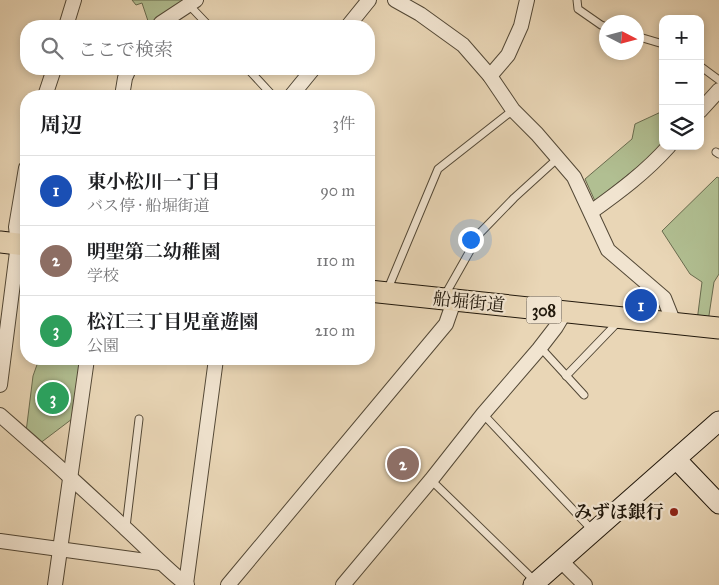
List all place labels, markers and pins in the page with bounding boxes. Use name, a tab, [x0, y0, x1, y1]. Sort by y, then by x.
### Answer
pin: 1	[625, 286, 657, 324]
pin: 3	[37, 379, 69, 417]
pin: 2	[387, 445, 419, 483]
place label: みずほ銀行	[574, 501, 664, 523]
marker: みずほ銀行	[668, 506, 680, 518]

